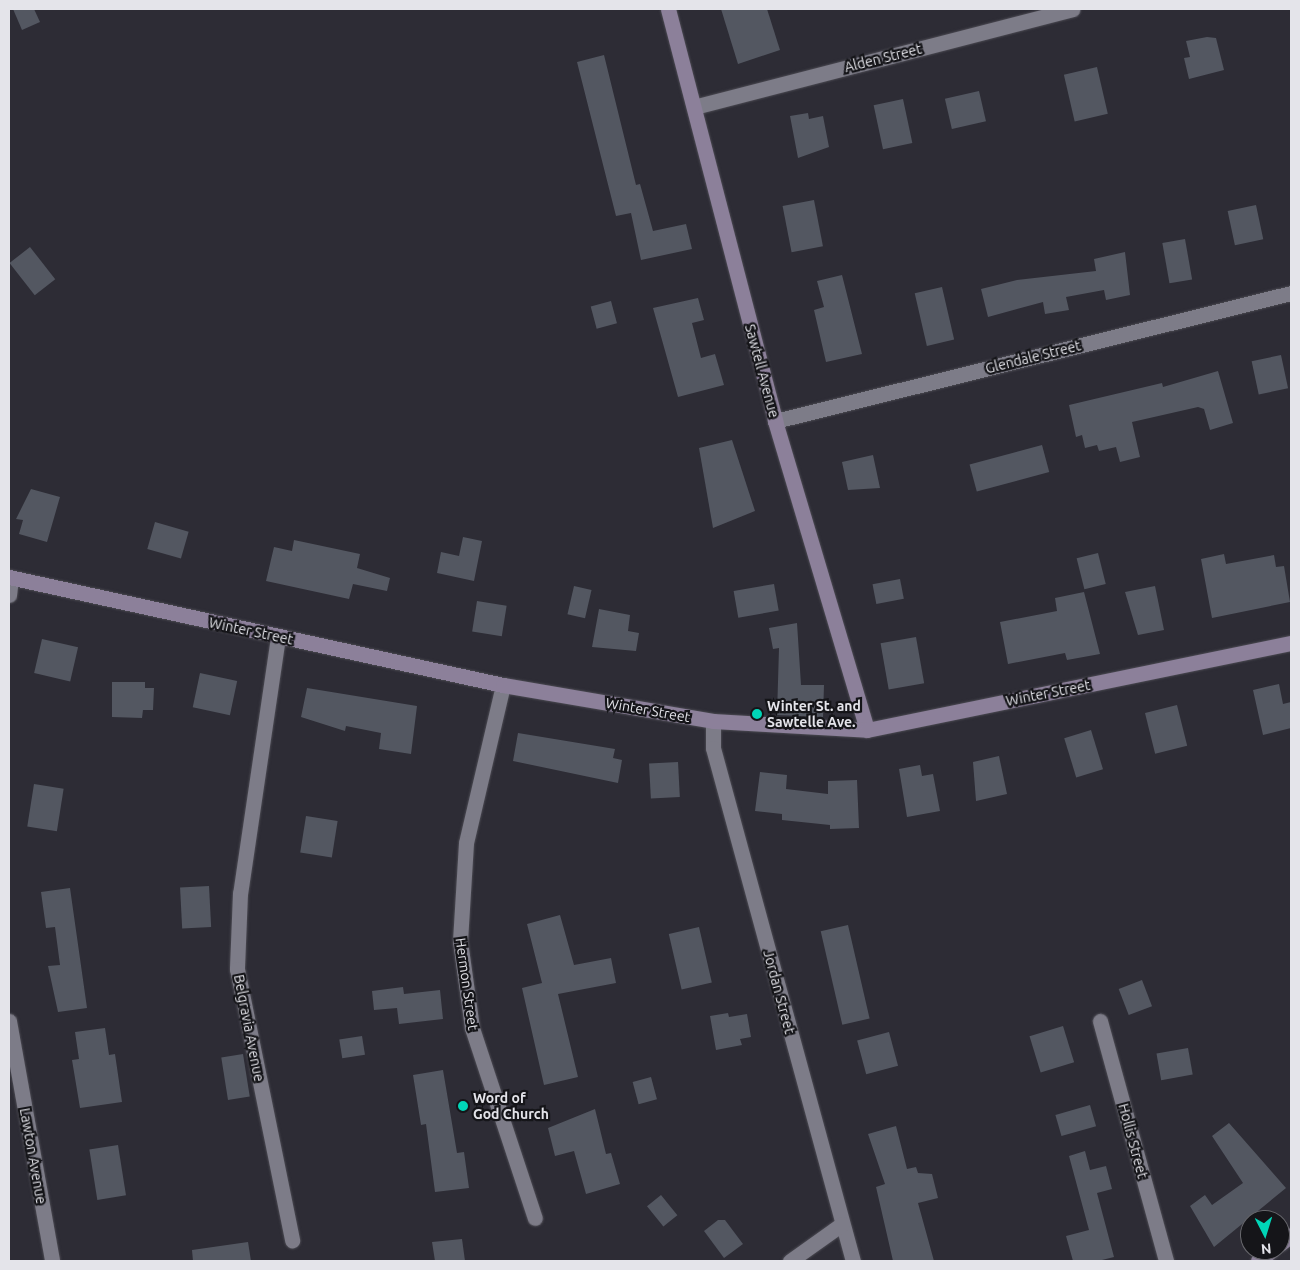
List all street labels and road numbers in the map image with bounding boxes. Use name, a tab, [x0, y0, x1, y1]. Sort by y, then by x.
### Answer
street label: Alden Street	[843, 40, 923, 76]
street label: Sawtell Avenue	[741, 322, 783, 420]
street label: Glendale Street	[984, 337, 1082, 377]
street label: Winter Street	[207, 614, 295, 648]
street label: Winter Street	[1004, 677, 1092, 709]
street label: Winter Street	[604, 694, 692, 726]
street label: Hermon Street	[452, 937, 482, 1031]
street label: Jordan Street	[760, 948, 798, 1036]
street label: Belgravia Avenue	[230, 973, 268, 1083]
street label: Hollis Street	[1115, 1102, 1151, 1180]
street label: Lawton Avenue	[16, 1107, 50, 1205]

